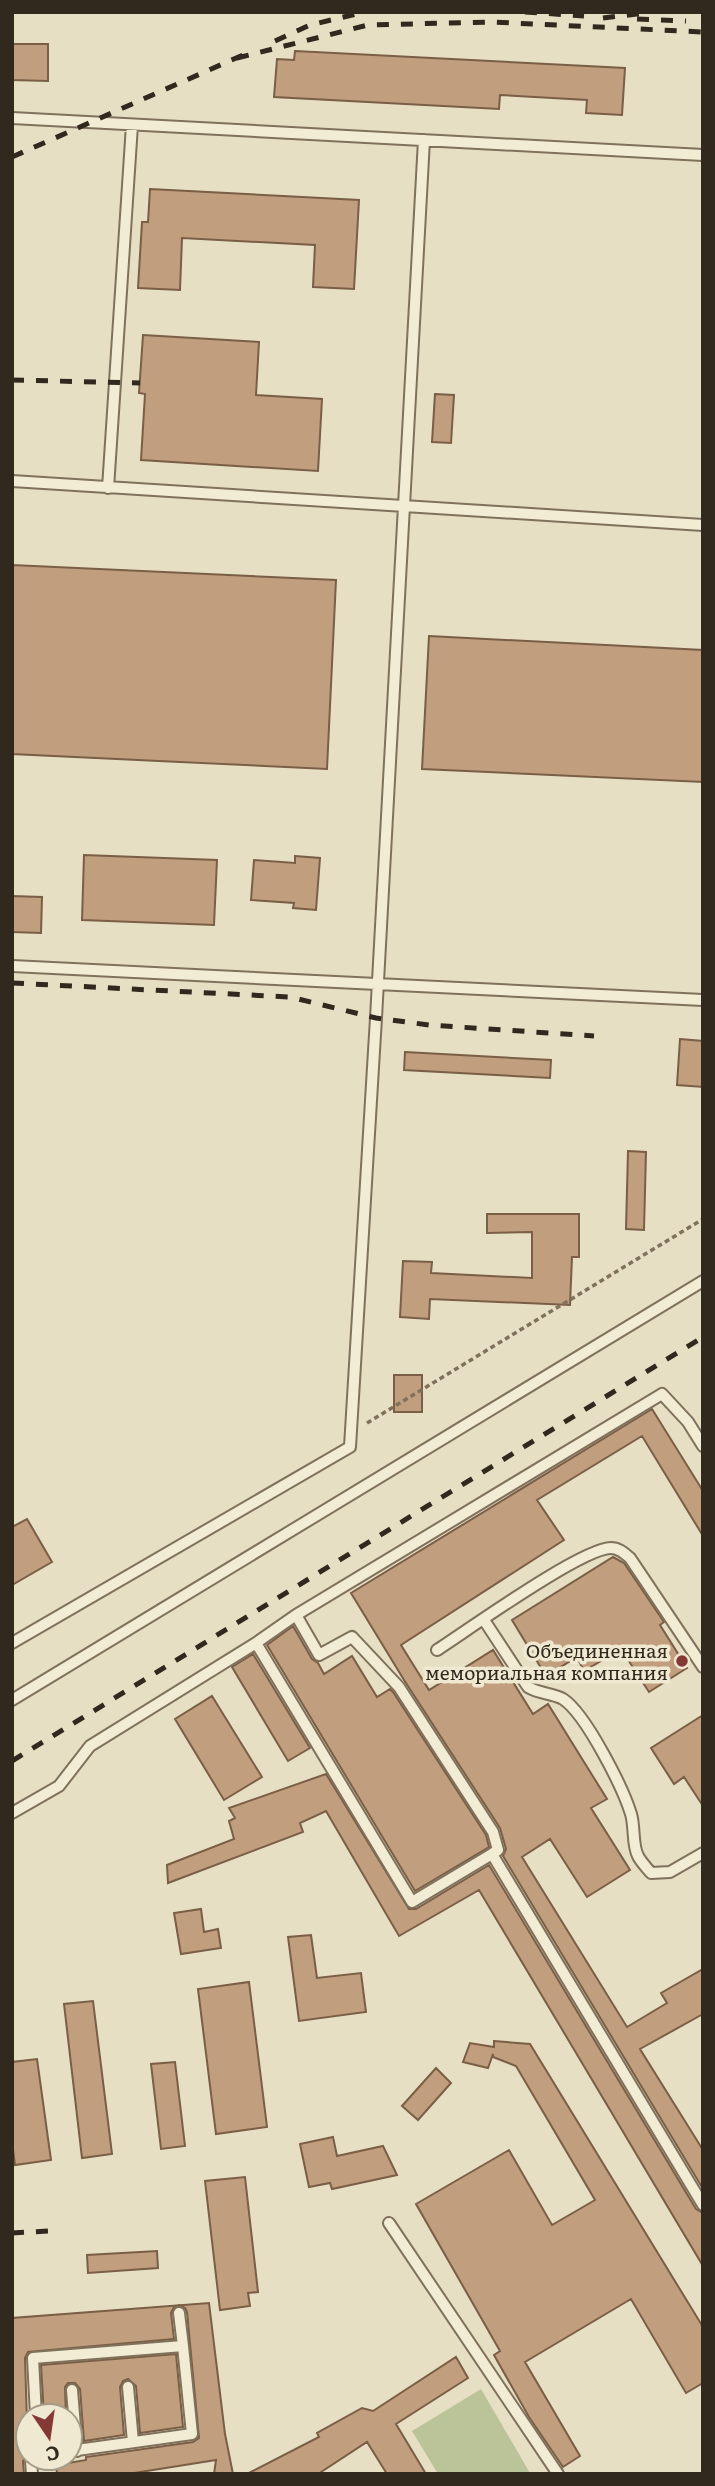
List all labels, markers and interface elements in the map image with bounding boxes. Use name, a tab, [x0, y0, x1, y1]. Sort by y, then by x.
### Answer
place label: Объединенная мемориальная компания	[425, 1636, 668, 1686]
marker: Объединенная мемориальная компания	[674, 1653, 690, 1669]
north arrow	[14, 2402, 84, 2472]
text: С	[43, 2439, 63, 2470]

